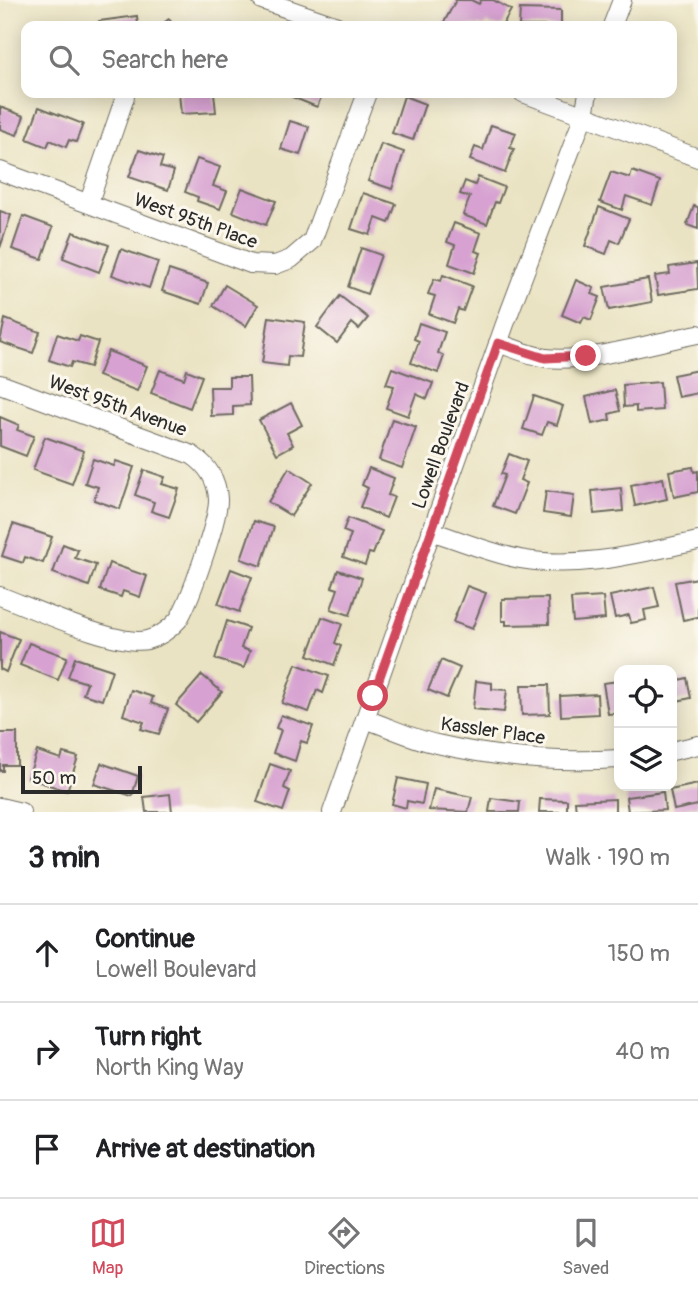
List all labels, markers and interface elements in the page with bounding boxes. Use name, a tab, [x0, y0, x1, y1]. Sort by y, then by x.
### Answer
search box	[21, 21, 677, 98]
icon: search	[45, 41, 83, 79]
text: Search here	[101, 44, 228, 76]
street label: West 95th Place	[131, 188, 261, 255]
route end	[570, 340, 601, 371]
street label: West 95th Avenue	[45, 370, 191, 442]
street label: Lowell Boulevard	[407, 378, 475, 512]
map controls	[614, 665, 677, 791]
button: locate	[614, 665, 677, 728]
route start	[357, 680, 388, 711]
street label: Kassler Place	[439, 712, 547, 750]
button: layers	[614, 728, 677, 791]
scale bar	[21, 763, 142, 795]
text: 50 m	[32, 766, 76, 790]
text: 3 min	[28, 839, 100, 876]
text: Walk · 190 m	[545, 843, 670, 872]
text: Continue	[95, 923, 195, 955]
icon: ahead	[28, 934, 66, 972]
text: 150 m	[607, 939, 670, 968]
text: Lowell Boulevard	[95, 955, 257, 984]
text: Turn right	[95, 1021, 201, 1053]
icon: right	[28, 1032, 66, 1070]
text: 40 m	[616, 1037, 670, 1066]
text: North King Way	[95, 1053, 244, 1082]
icon: arrive	[28, 1130, 66, 1168]
text: Arrive at destination	[95, 1133, 315, 1165]
tab: Map	[89, 1214, 127, 1280]
tab: Directions	[304, 1214, 385, 1280]
tab: Saved	[562, 1214, 609, 1280]

